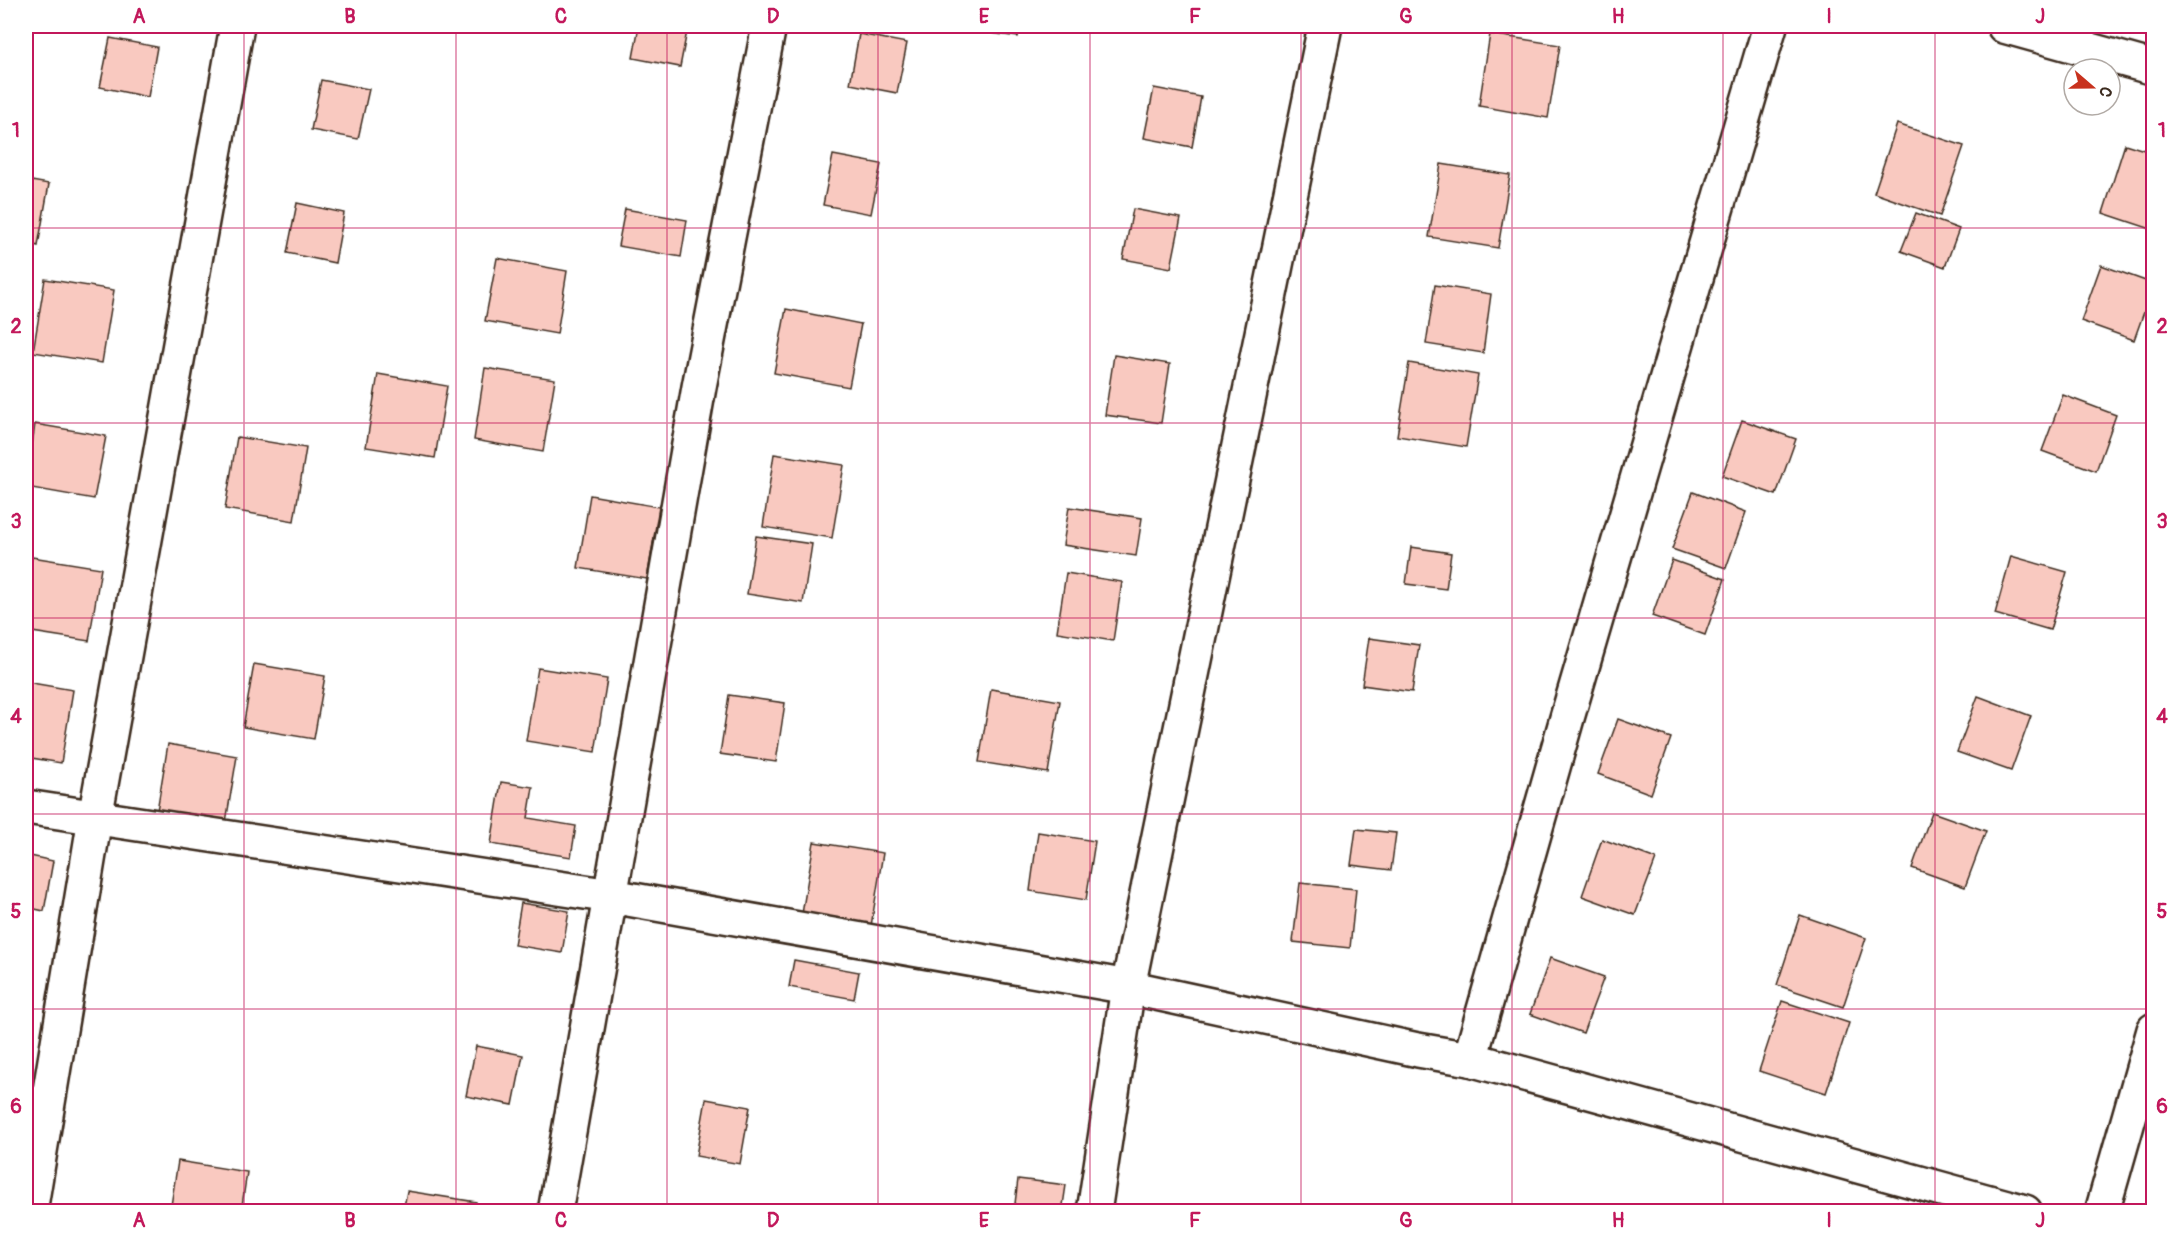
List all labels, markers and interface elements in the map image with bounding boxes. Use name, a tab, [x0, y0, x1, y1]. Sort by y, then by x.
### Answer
text: A	[133, 4, 146, 29]
text: B	[344, 4, 356, 29]
text: C	[555, 4, 567, 29]
text: D	[767, 4, 780, 29]
text: E	[979, 4, 990, 29]
text: F	[1189, 4, 1201, 29]
text: G	[1399, 4, 1413, 29]
text: H	[1612, 4, 1625, 29]
text: I	[1826, 4, 1832, 29]
text: J	[2035, 4, 2045, 29]
north arrow	[2062, 57, 2122, 117]
text: С	[2094, 84, 2116, 100]
text: 1	[12, 118, 20, 143]
text: 1	[2158, 118, 2166, 143]
text: 2	[10, 314, 22, 339]
text: 2	[2156, 314, 2168, 339]
text: 3	[10, 509, 22, 534]
text: 3	[2156, 509, 2168, 534]
text: 4	[10, 704, 22, 729]
text: 4	[2156, 704, 2168, 729]
text: 5	[11, 899, 22, 924]
text: 5	[2157, 899, 2168, 924]
text: 6	[10, 1094, 22, 1119]
text: 6	[2156, 1094, 2168, 1119]
text: A	[133, 1208, 146, 1233]
text: B	[344, 1208, 356, 1233]
text: C	[555, 1208, 567, 1233]
text: D	[767, 1208, 780, 1233]
text: E	[979, 1208, 990, 1233]
text: F	[1189, 1208, 1201, 1233]
text: G	[1399, 1208, 1413, 1233]
text: H	[1612, 1208, 1625, 1233]
text: I	[1826, 1208, 1832, 1233]
text: J	[2035, 1208, 2045, 1233]

